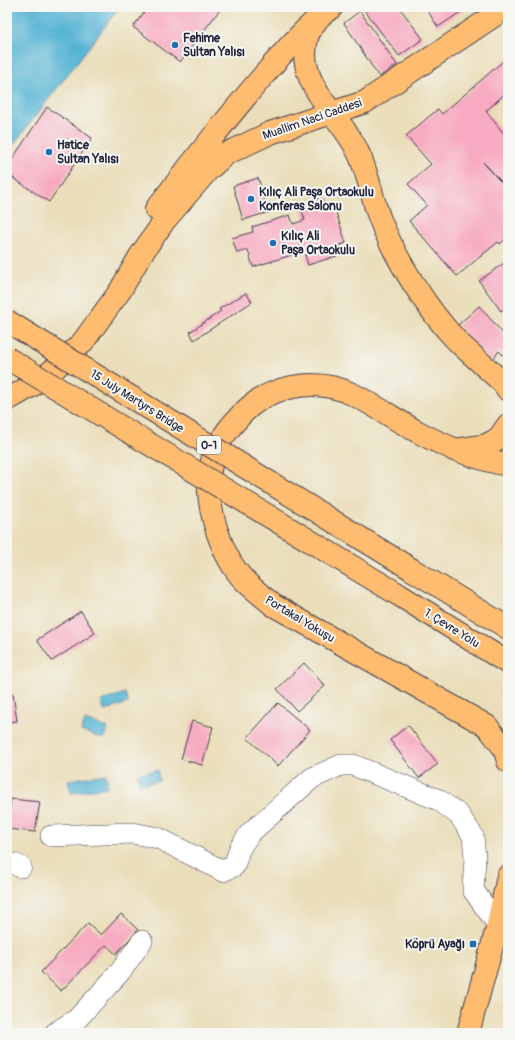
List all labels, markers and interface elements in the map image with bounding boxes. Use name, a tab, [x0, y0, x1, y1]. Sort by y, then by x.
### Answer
place label: Fehime Sultan Yalısı	[183, 31, 245, 60]
marker: Fehime Sultan Yalısı	[170, 40, 180, 50]
street label: Muallim Naci Caddesi	[261, 95, 364, 143]
place label: Hatice Sultan Yalısı	[57, 138, 119, 167]
marker: Hatice Sultan Yalısı	[44, 147, 54, 157]
place label: Kılıç Ali Paşa Ortaokulu Konferas Salonu	[259, 185, 374, 214]
marker: Kılıç Ali Paşa Ortaokulu Konferas Salonu	[246, 194, 256, 204]
place label: Kılıç Ali Paşa Ortaokulu	[281, 229, 355, 258]
marker: Kılıç Ali Paşa Ortaokulu	[268, 238, 278, 248]
street label: 15 July Martyrs Bridge	[87, 366, 187, 436]
road number: O-1	[197, 436, 221, 454]
street label: Portakal Yokuşu	[262, 593, 337, 646]
street label: 1. Çevre Yolu	[421, 605, 482, 651]
place label: Köprü Ayağı	[405, 937, 465, 952]
marker: Köprü Ayağı	[468, 939, 478, 949]

